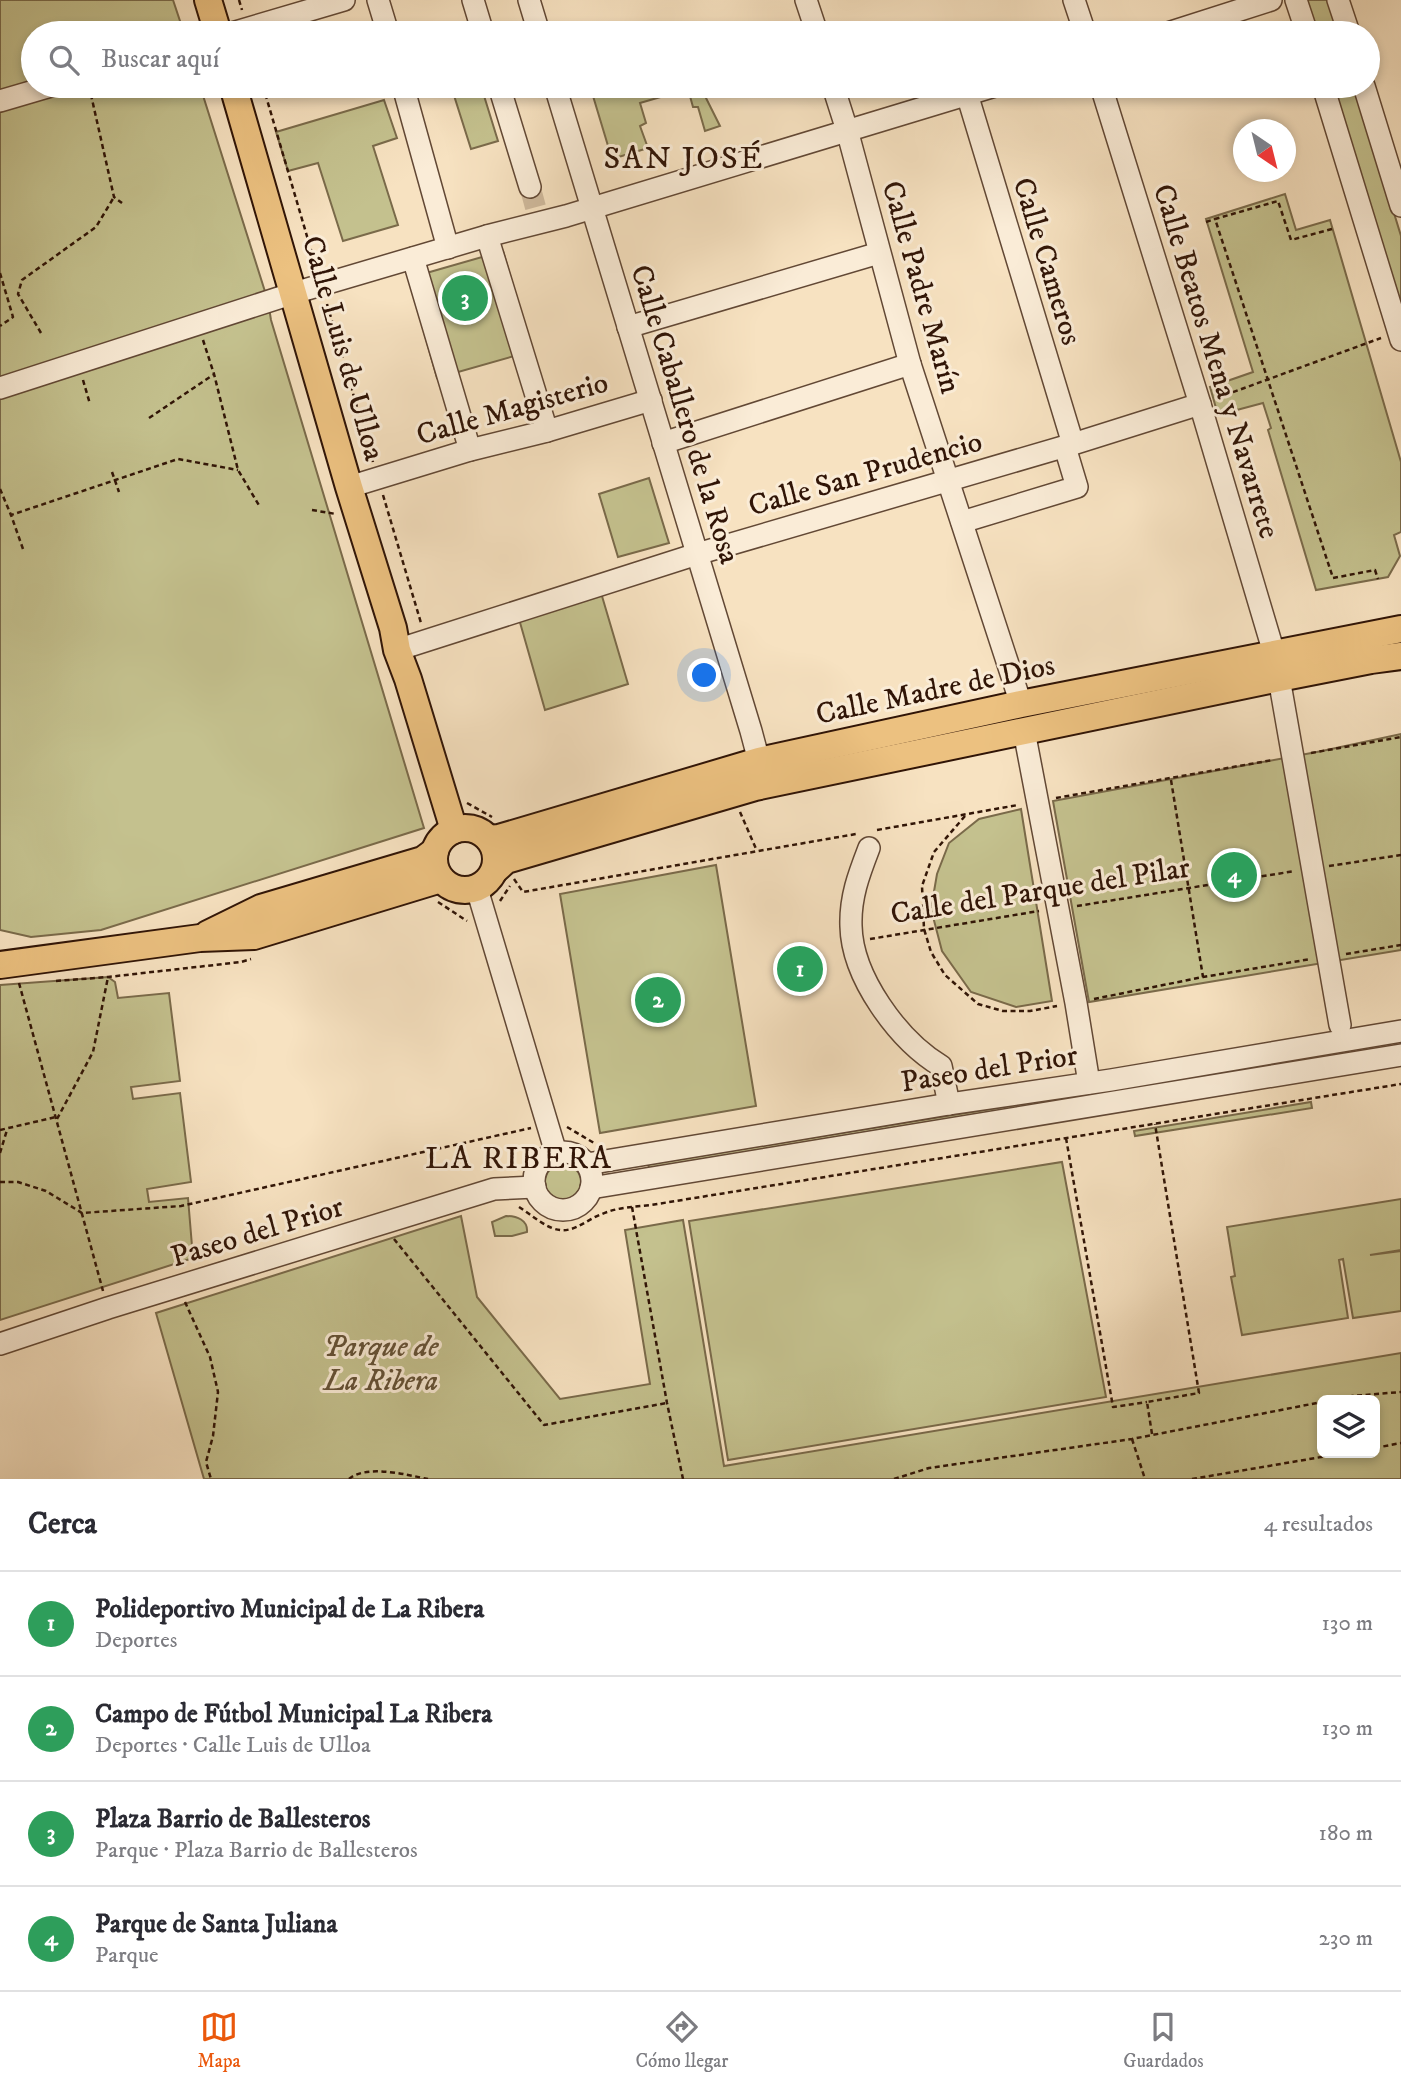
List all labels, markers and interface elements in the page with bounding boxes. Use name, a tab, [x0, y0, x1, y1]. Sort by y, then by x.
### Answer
search box	[21, 21, 1380, 98]
icon: search	[45, 41, 83, 79]
text: Buscar aquí	[101, 43, 219, 76]
north arrow	[1233, 119, 1296, 182]
district label: SAN JOSÉ	[604, 139, 764, 179]
street label: Calle Cameros	[1004, 173, 1090, 349]
street label: Calle Padre Marín	[873, 177, 969, 398]
street label: Calle Beatos Mena y Navarrete	[1144, 180, 1287, 543]
street label: Calle Luis de Ulloa	[293, 232, 392, 465]
street label: Calle Caballero de la Rosa	[621, 260, 748, 569]
pin: 3	[442, 272, 488, 324]
street label: Calle Magisterio	[412, 364, 612, 454]
street label: Calle San Prudencio	[744, 423, 987, 525]
street label: Calle Madre de Dios	[813, 647, 1058, 734]
your location	[687, 658, 721, 692]
pin: 4	[1211, 849, 1257, 901]
street label: Calle del Parque del Pilar	[888, 850, 1193, 933]
pin: 1	[777, 943, 823, 995]
pin: 2	[635, 974, 681, 1026]
street label: Paseo del Prior	[898, 1037, 1080, 1102]
district label: LA RIBERA	[425, 1139, 613, 1179]
street label: Paseo del Prior	[167, 1189, 348, 1276]
park label: Parque de La Ribera	[322, 1329, 439, 1400]
map controls	[1317, 1395, 1380, 1458]
button: layers	[1317, 1395, 1380, 1458]
text: Cerca	[28, 1506, 97, 1543]
text: 4 resultados	[1264, 1510, 1373, 1539]
text: Polideportivo Municipal de La Ribera	[95, 1593, 484, 1626]
text: 1	[47, 1609, 55, 1638]
text: 130 m	[1321, 1609, 1373, 1638]
text: Deportes	[95, 1626, 177, 1655]
text: Campo de Fútbol Municipal La Ribera	[95, 1698, 492, 1731]
text: 2	[45, 1714, 57, 1743]
text: 130 m	[1321, 1714, 1373, 1743]
text: Deportes · Calle Luis de Ulloa	[95, 1731, 371, 1760]
text: Plaza Barrio de Ballesteros	[95, 1803, 370, 1836]
text: 3	[47, 1819, 55, 1848]
text: 180 m	[1318, 1819, 1373, 1848]
text: Parque · Plaza Barrio de Ballesteros	[95, 1836, 418, 1865]
text: Parque de Santa Juliana	[95, 1908, 337, 1941]
text: 4	[44, 1924, 58, 1953]
text: 230 m	[1319, 1924, 1373, 1953]
text: Parque	[95, 1941, 159, 1970]
tab: Mapa	[197, 2008, 241, 2073]
tab: Cómo llegar	[635, 2008, 728, 2073]
tab: Guardados	[1123, 2008, 1204, 2073]

